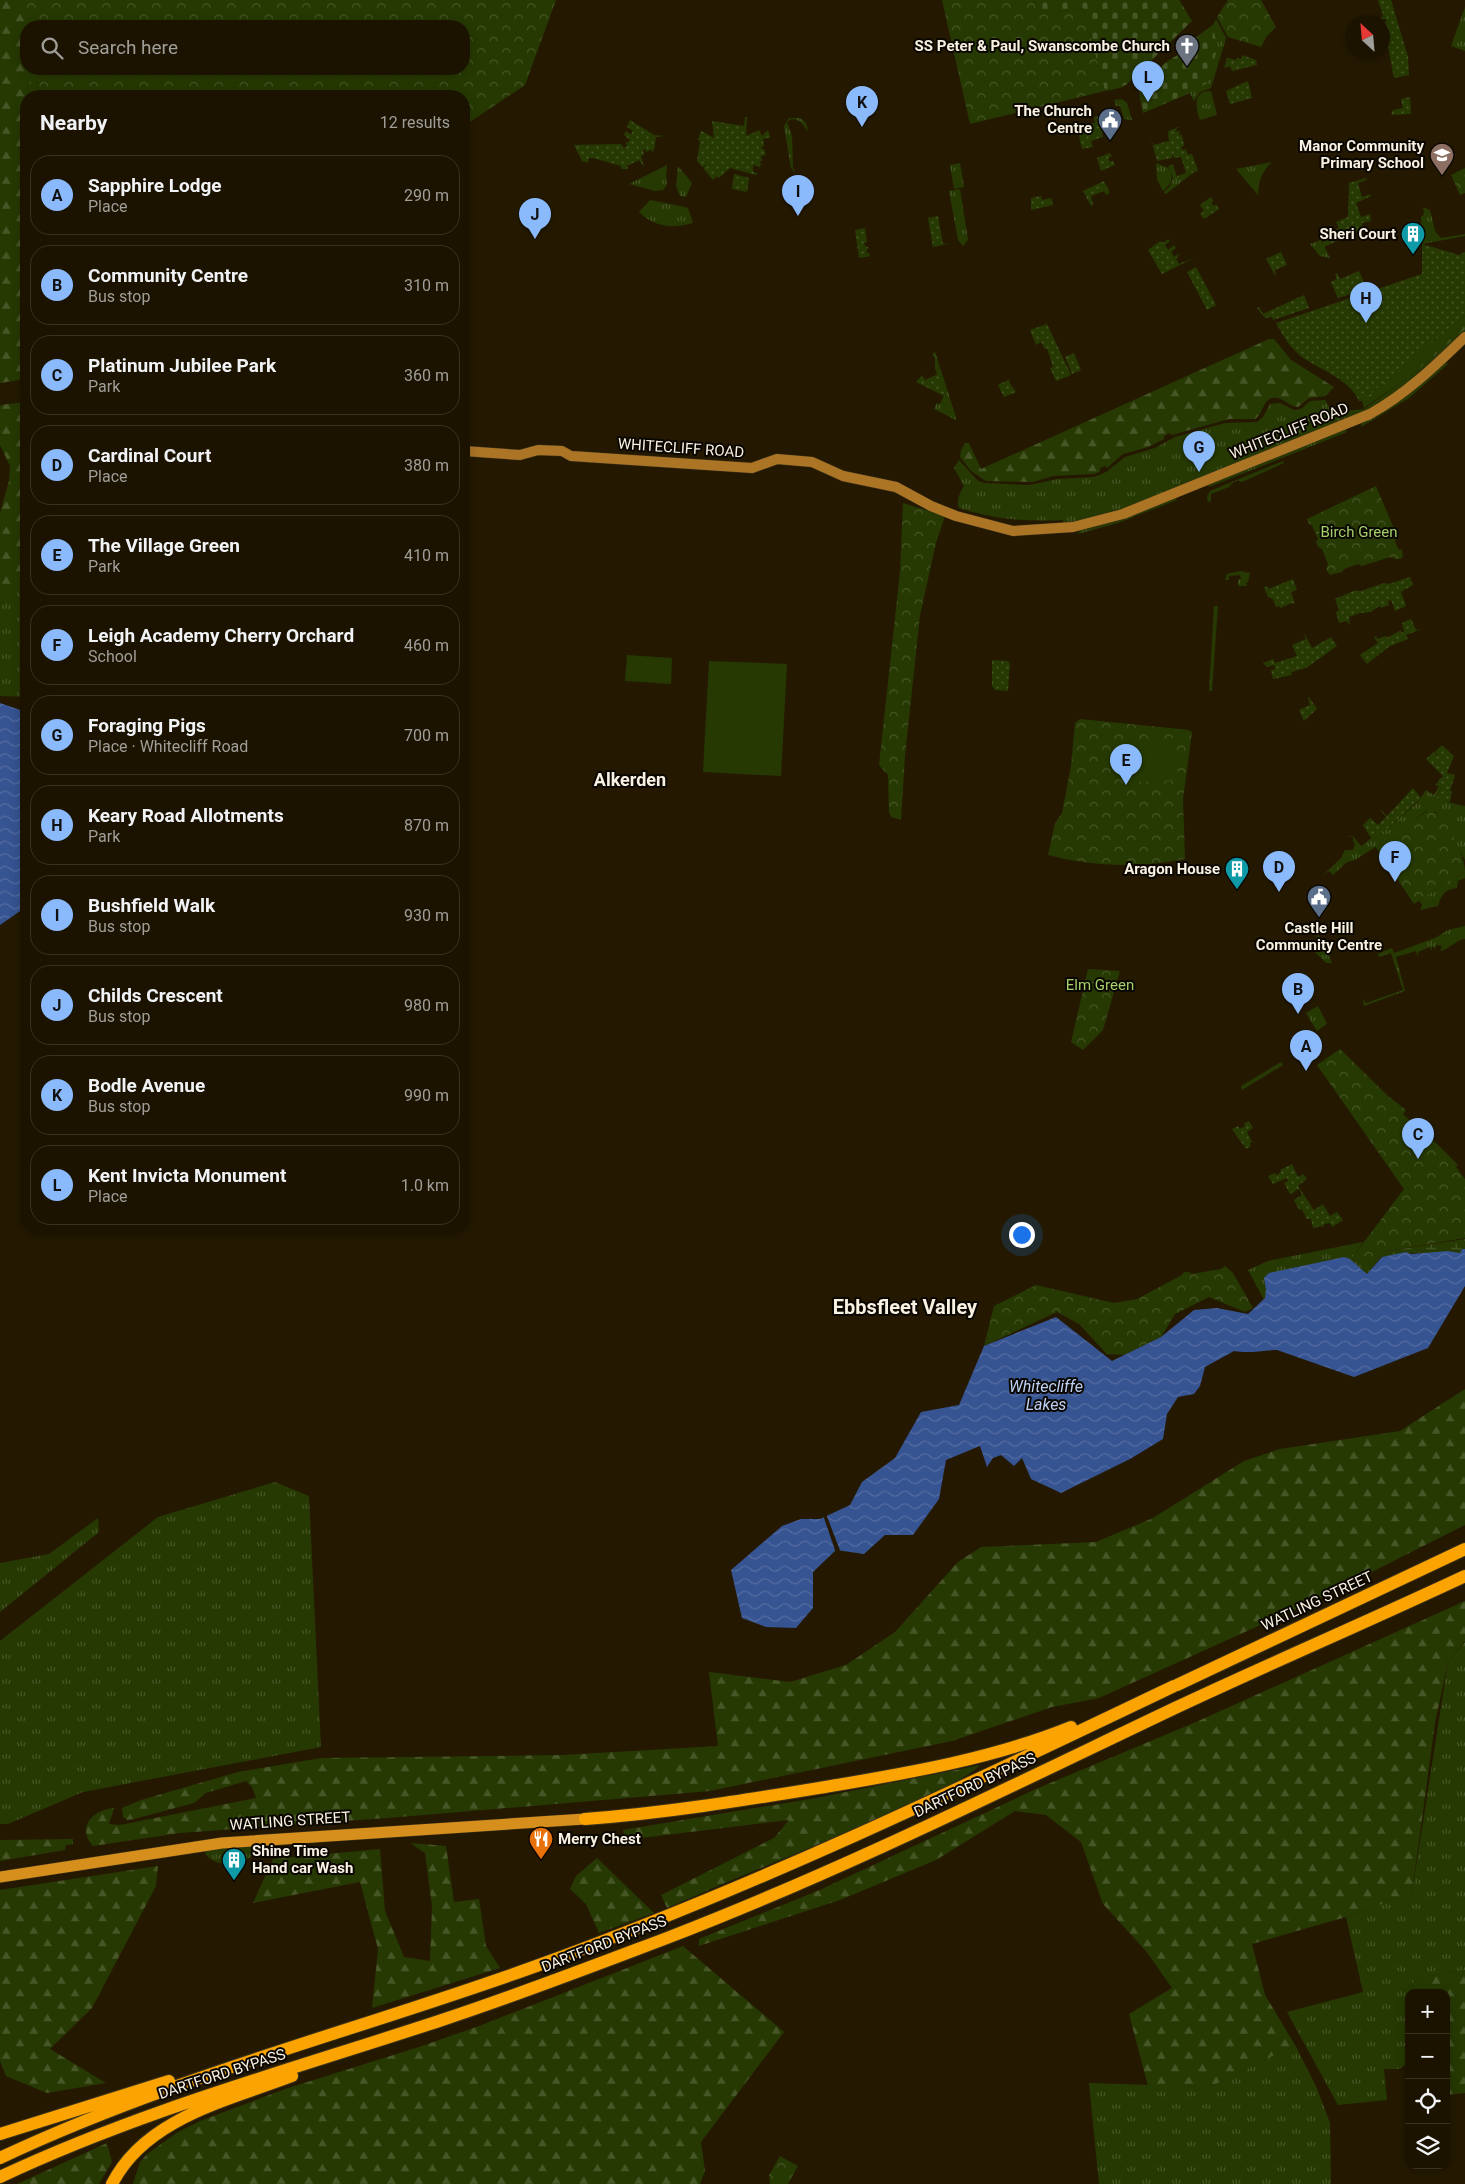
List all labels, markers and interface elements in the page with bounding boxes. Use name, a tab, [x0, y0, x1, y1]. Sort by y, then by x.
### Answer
north arrow	[1345, 15, 1390, 60]
search box	[20, 20, 470, 75]
church icon: SS Peter & Paul, Swanscombe Church	[1174, 33, 1200, 67]
icon: search	[38, 34, 66, 62]
text: Search here	[78, 36, 178, 59]
place label: SS Peter & Paul, Swanscombe Church	[915, 37, 1170, 55]
pin: L	[1132, 61, 1164, 102]
pin: K	[846, 86, 878, 127]
place label: The Church Centre	[1014, 102, 1092, 137]
public building icon: The Church Centre	[1097, 107, 1123, 141]
text: Nearby	[40, 111, 107, 135]
text: 12 results	[380, 113, 450, 132]
place label: Manor Community Primary School	[1299, 137, 1424, 172]
school or university icon: Manor Community Primary School	[1429, 142, 1455, 176]
text: Sapphire Lodge	[88, 174, 222, 197]
pin: I	[782, 175, 814, 216]
text: A	[52, 186, 62, 205]
text: 290 m	[404, 186, 449, 205]
text: Place	[88, 197, 128, 216]
pin: J	[519, 198, 551, 239]
building icon: Sheri Court	[1400, 221, 1426, 255]
place label: Sheri Court	[1319, 225, 1396, 243]
text: Community Centre	[88, 264, 248, 287]
text: B	[52, 276, 62, 295]
text: 310 m	[404, 276, 449, 295]
pin: H	[1350, 282, 1382, 323]
text: Bus stop	[88, 287, 150, 306]
text: Platinum Jubilee Park	[88, 354, 276, 377]
text: C	[52, 366, 62, 385]
text: 360 m	[404, 366, 449, 385]
text: Park	[88, 377, 120, 396]
street label: WHITECLIFF ROAD	[1227, 399, 1351, 463]
pin: G	[1183, 431, 1215, 472]
street label: WHITECLIFF ROAD	[617, 435, 745, 461]
text: Cardinal Court	[88, 444, 211, 467]
text: D	[52, 456, 62, 475]
text: 380 m	[404, 456, 449, 475]
text: Place	[88, 467, 128, 486]
park label: Birch Green	[1320, 523, 1398, 541]
text: The Village Green	[88, 534, 240, 557]
text: E	[53, 546, 62, 565]
text: 410 m	[404, 546, 449, 565]
text: Park	[88, 557, 120, 576]
text: Leigh Academy Cherry Orchard	[88, 624, 354, 647]
text: F	[53, 636, 61, 655]
text: 460 m	[404, 636, 449, 655]
text: School	[88, 647, 137, 666]
text: Foraging Pigs	[88, 714, 206, 737]
text: G	[52, 726, 62, 745]
text: 700 m	[404, 726, 449, 745]
text: Place · Whitecliff Road	[88, 737, 248, 756]
pin: E	[1110, 744, 1142, 785]
district label: Alkerden	[594, 769, 666, 790]
text: Keary Road Allotments	[88, 804, 284, 827]
text: H	[51, 816, 63, 835]
text: 870 m	[404, 816, 449, 835]
text: Park	[88, 827, 120, 846]
pin: F	[1379, 841, 1411, 882]
pin: D	[1263, 851, 1295, 892]
building icon: Aragon House	[1224, 856, 1250, 890]
place label: Aragon House	[1124, 860, 1220, 878]
public building icon: Castle Hill Community Centre	[1306, 884, 1332, 918]
text: Bushfield Walk	[88, 894, 215, 917]
text: I	[55, 906, 59, 925]
text: 930 m	[404, 906, 449, 925]
text: Bus stop	[88, 917, 150, 936]
place label: Castle Hill Community Centre	[1256, 919, 1382, 954]
pin: B	[1282, 973, 1314, 1014]
park label: Elm Green	[1066, 976, 1134, 994]
text: Childs Crescent	[88, 984, 223, 1007]
text: J	[53, 996, 61, 1015]
text: 980 m	[404, 996, 449, 1015]
text: Bus stop	[88, 1007, 150, 1026]
pin: A	[1290, 1030, 1322, 1071]
text: Bodle Avenue	[88, 1074, 205, 1097]
text: K	[52, 1086, 62, 1105]
text: 990 m	[404, 1086, 449, 1105]
text: Bus stop	[88, 1097, 150, 1116]
pin: C	[1402, 1118, 1434, 1159]
text: Kent Invicta Monument	[88, 1164, 286, 1187]
text: L	[53, 1176, 61, 1195]
text: 1.0 km	[401, 1176, 449, 1195]
text: Place	[88, 1187, 128, 1206]
your location	[1009, 1222, 1035, 1248]
district label: Ebbsfleet Valley	[833, 1295, 978, 1319]
water label: Whitecliffe Lakes	[1009, 1377, 1083, 1414]
street label: WATLING STREET	[1258, 1567, 1376, 1635]
street label: DARTFORD BYPASS	[911, 1749, 1039, 1821]
street label: WATLING STREET	[229, 1808, 351, 1834]
restaurant icon: Merry Chest	[528, 1826, 554, 1860]
place label: Merry Chest	[558, 1830, 641, 1848]
place label: Shine Time Hand car Wash	[252, 1842, 353, 1877]
building icon: Shine Time Hand car Wash	[221, 1847, 247, 1881]
street label: DARTFORD BYPASS	[539, 1912, 669, 1976]
map controls	[1405, 1989, 1450, 2169]
button: +	[1405, 1989, 1450, 2034]
button: −	[1405, 2034, 1450, 2079]
street label: DARTFORD BYPASS	[156, 2045, 288, 2103]
button: locate	[1405, 2079, 1450, 2124]
button: layers	[1405, 2124, 1450, 2169]

